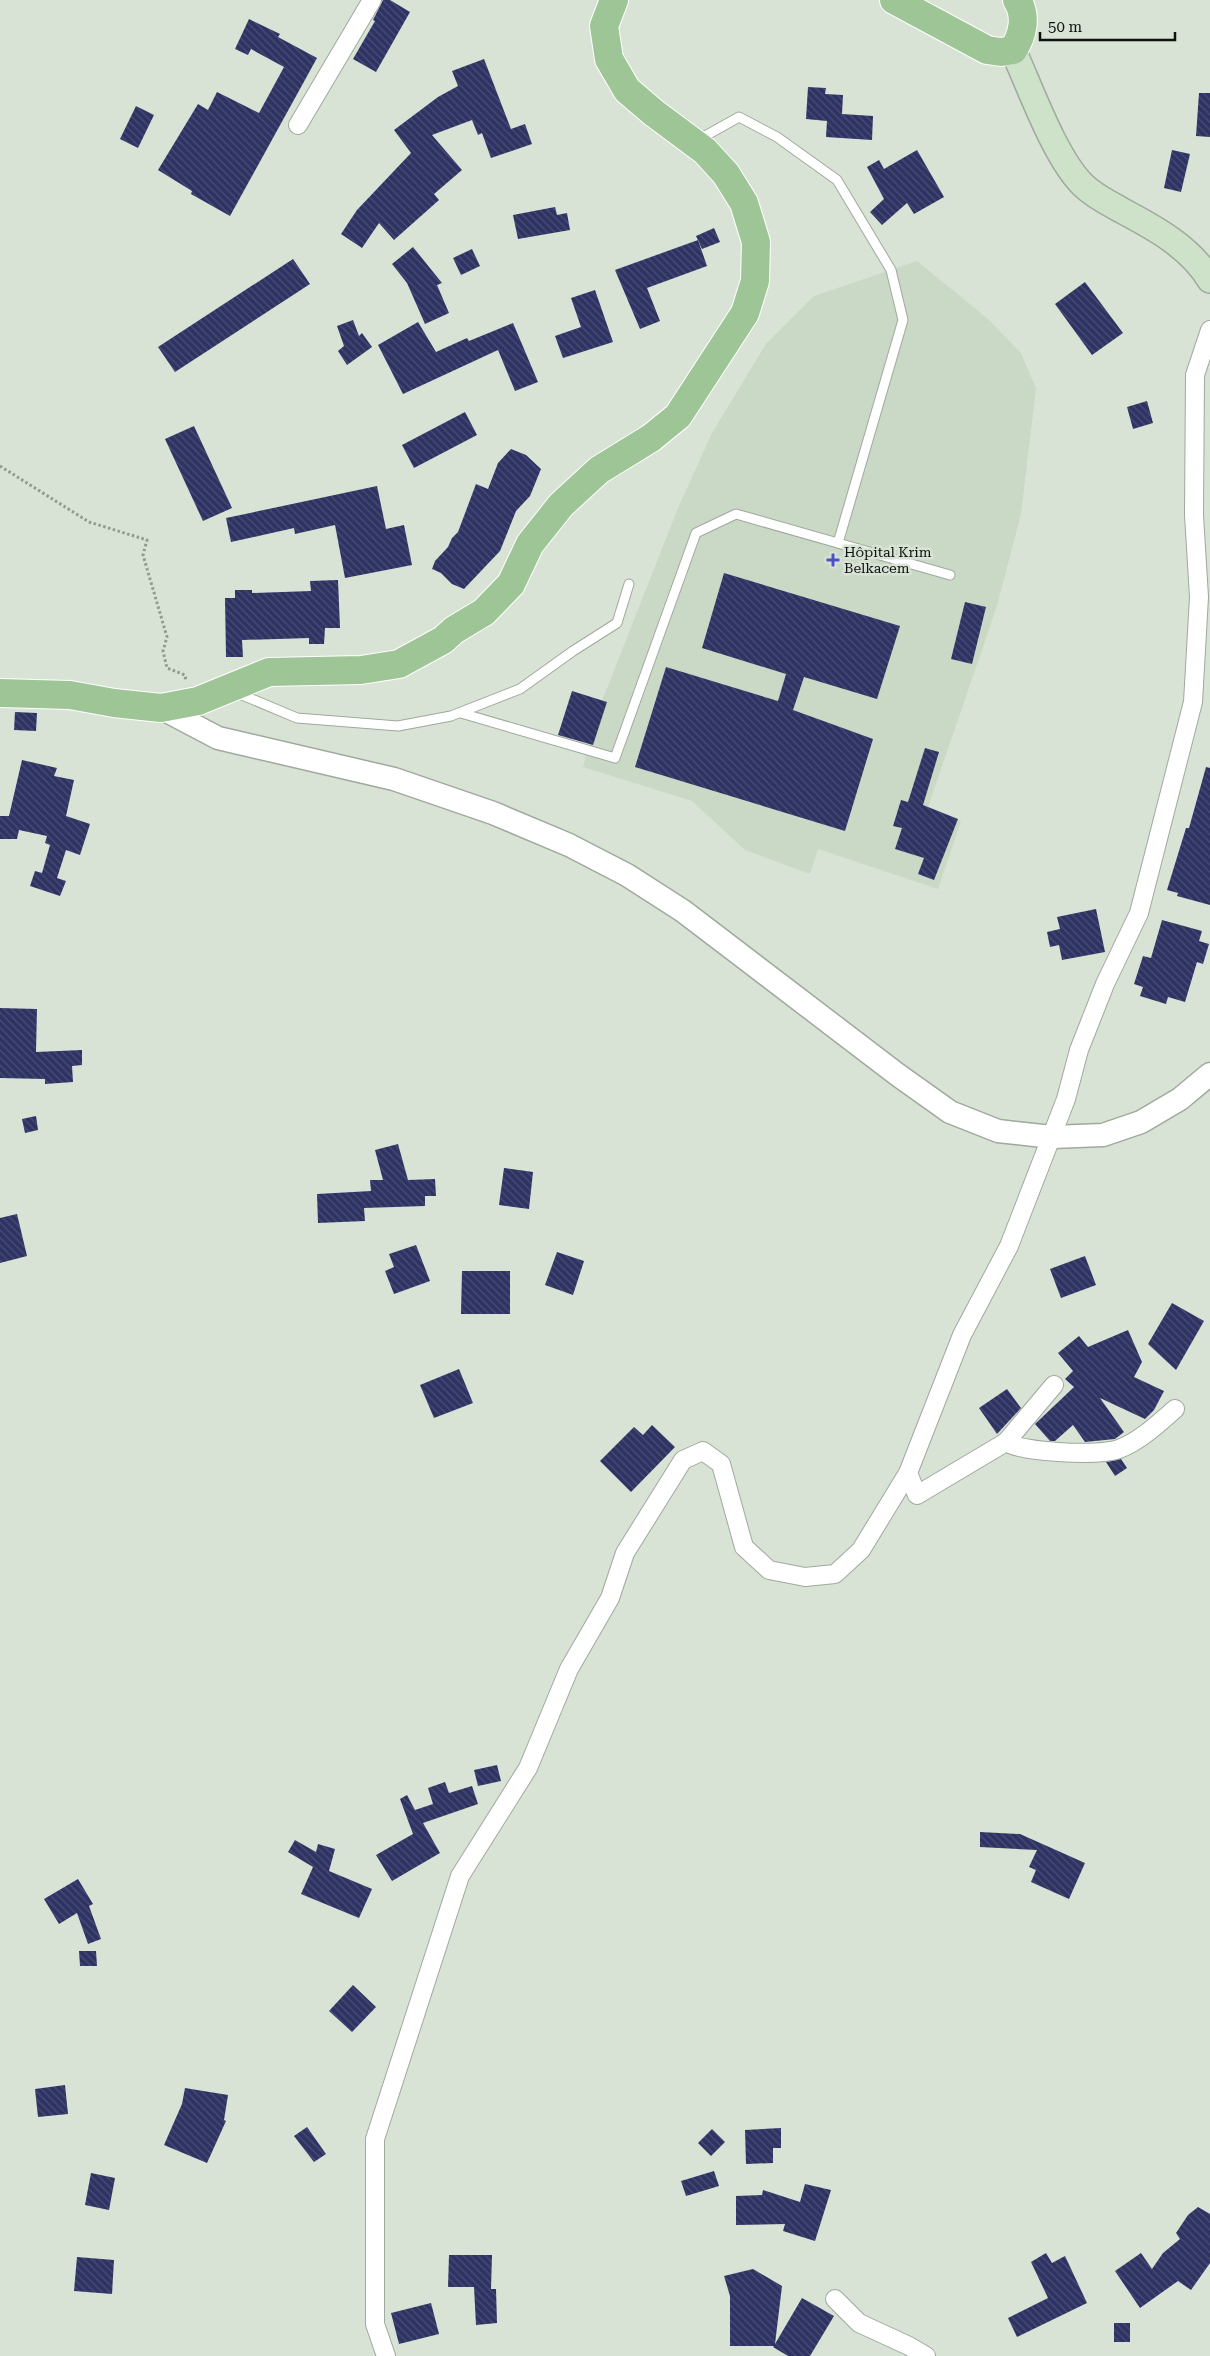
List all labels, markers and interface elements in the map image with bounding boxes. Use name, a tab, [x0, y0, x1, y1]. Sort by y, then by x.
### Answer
scale bar	[1040, 10, 1175, 42]
text: 50 m	[1048, 18, 1083, 36]
place label: Hôpital Krim Belkacem	[844, 544, 932, 576]
marker: Hôpital Krim Belkacem	[826, 553, 840, 567]

